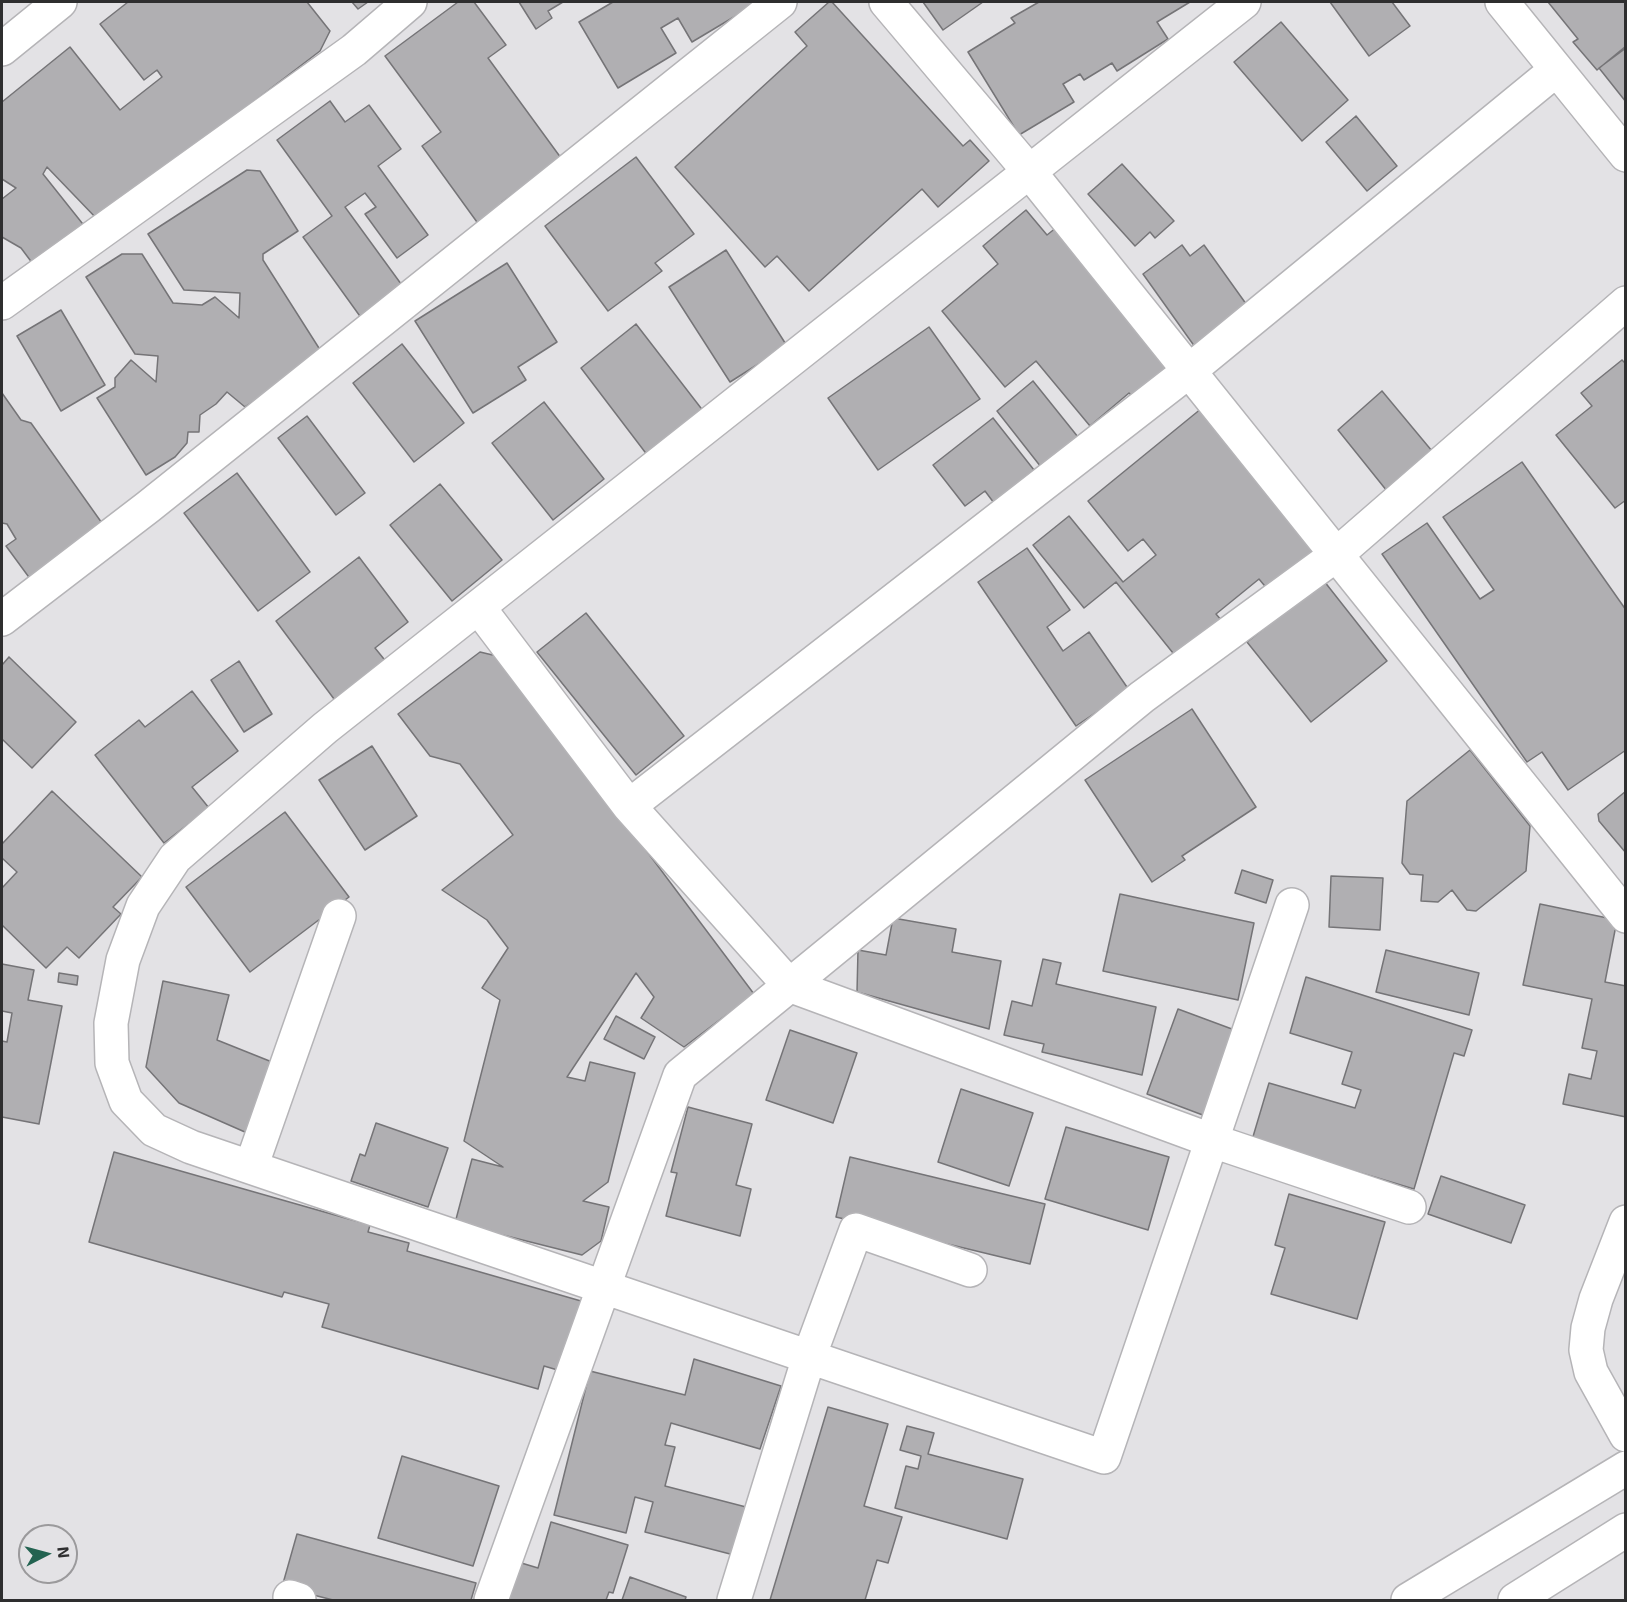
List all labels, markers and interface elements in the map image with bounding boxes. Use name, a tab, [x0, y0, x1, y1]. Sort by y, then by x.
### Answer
north arrow	[18, 1524, 78, 1584]
text: N	[54, 1546, 74, 1559]

